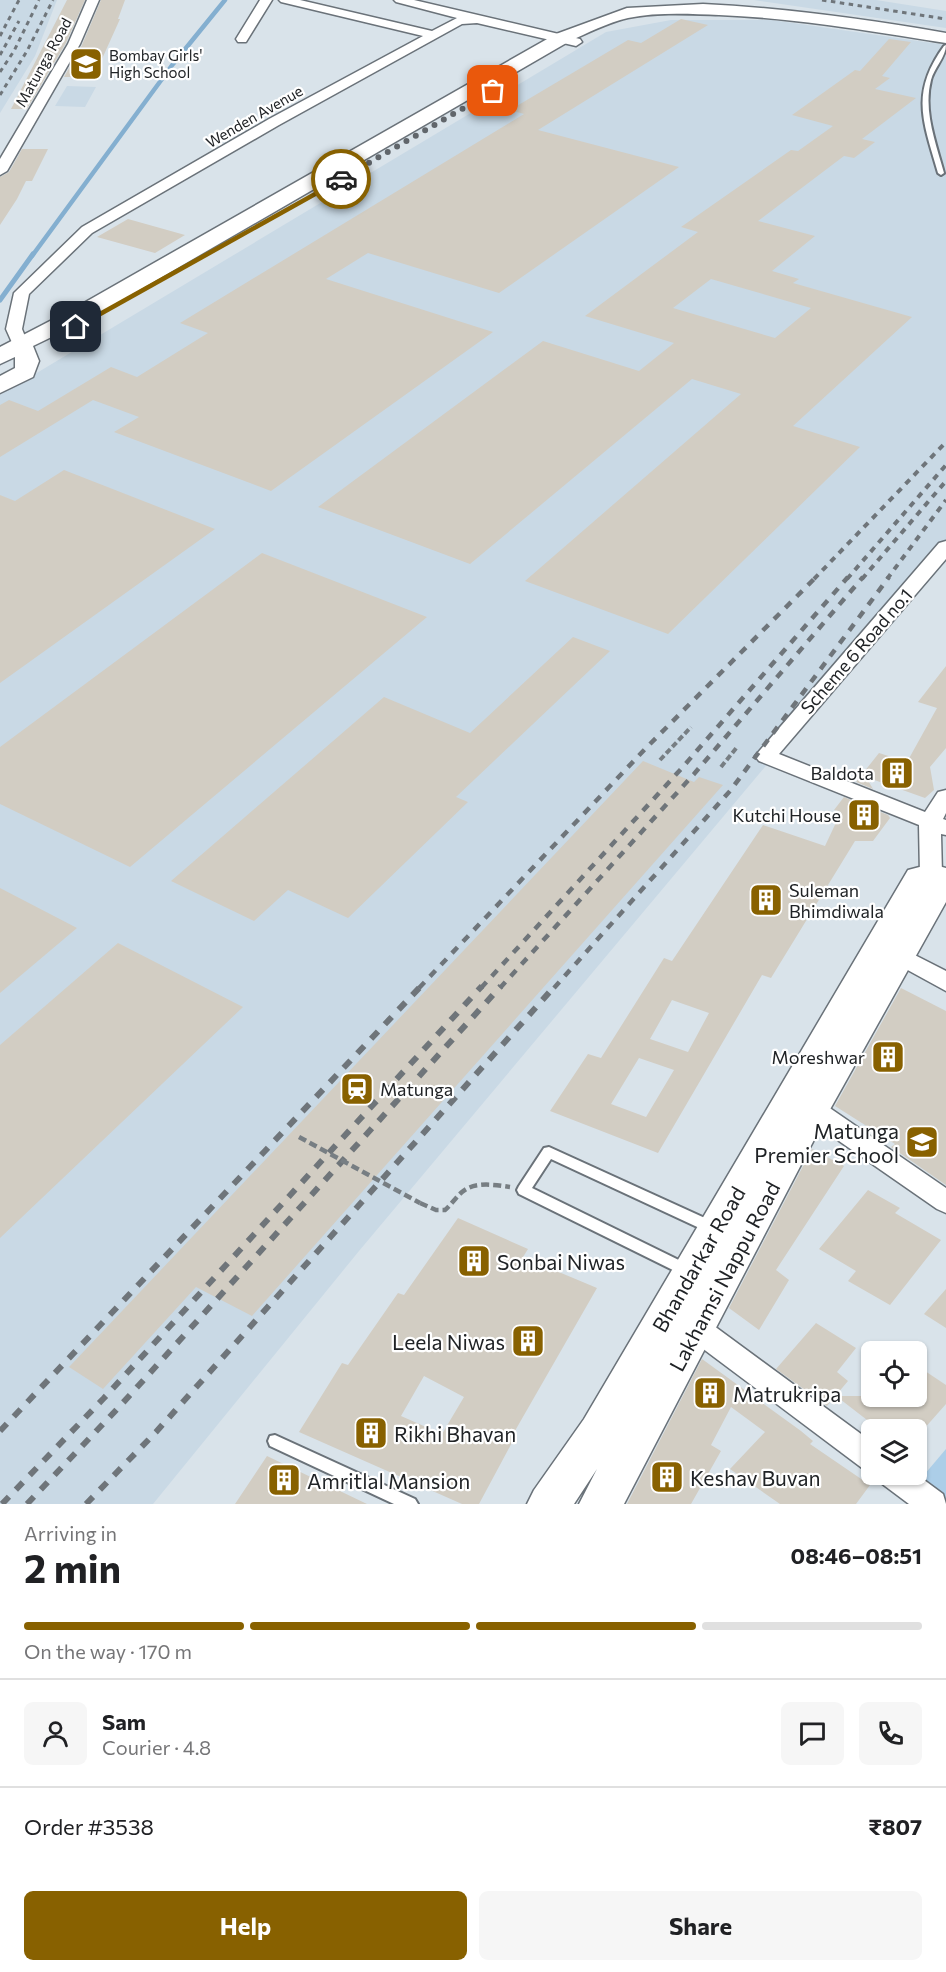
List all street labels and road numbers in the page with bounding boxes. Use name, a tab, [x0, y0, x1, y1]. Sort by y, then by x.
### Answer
street label: Matunga Road	[11, 14, 75, 110]
street label: Wenden Avenue	[202, 81, 306, 151]
street label: Scheme 6 Road no.1	[796, 584, 916, 718]
street label: Lakhamsi Nappu Road	[663, 1177, 785, 1375]
street label: Bhandarkar Road	[646, 1182, 750, 1336]

